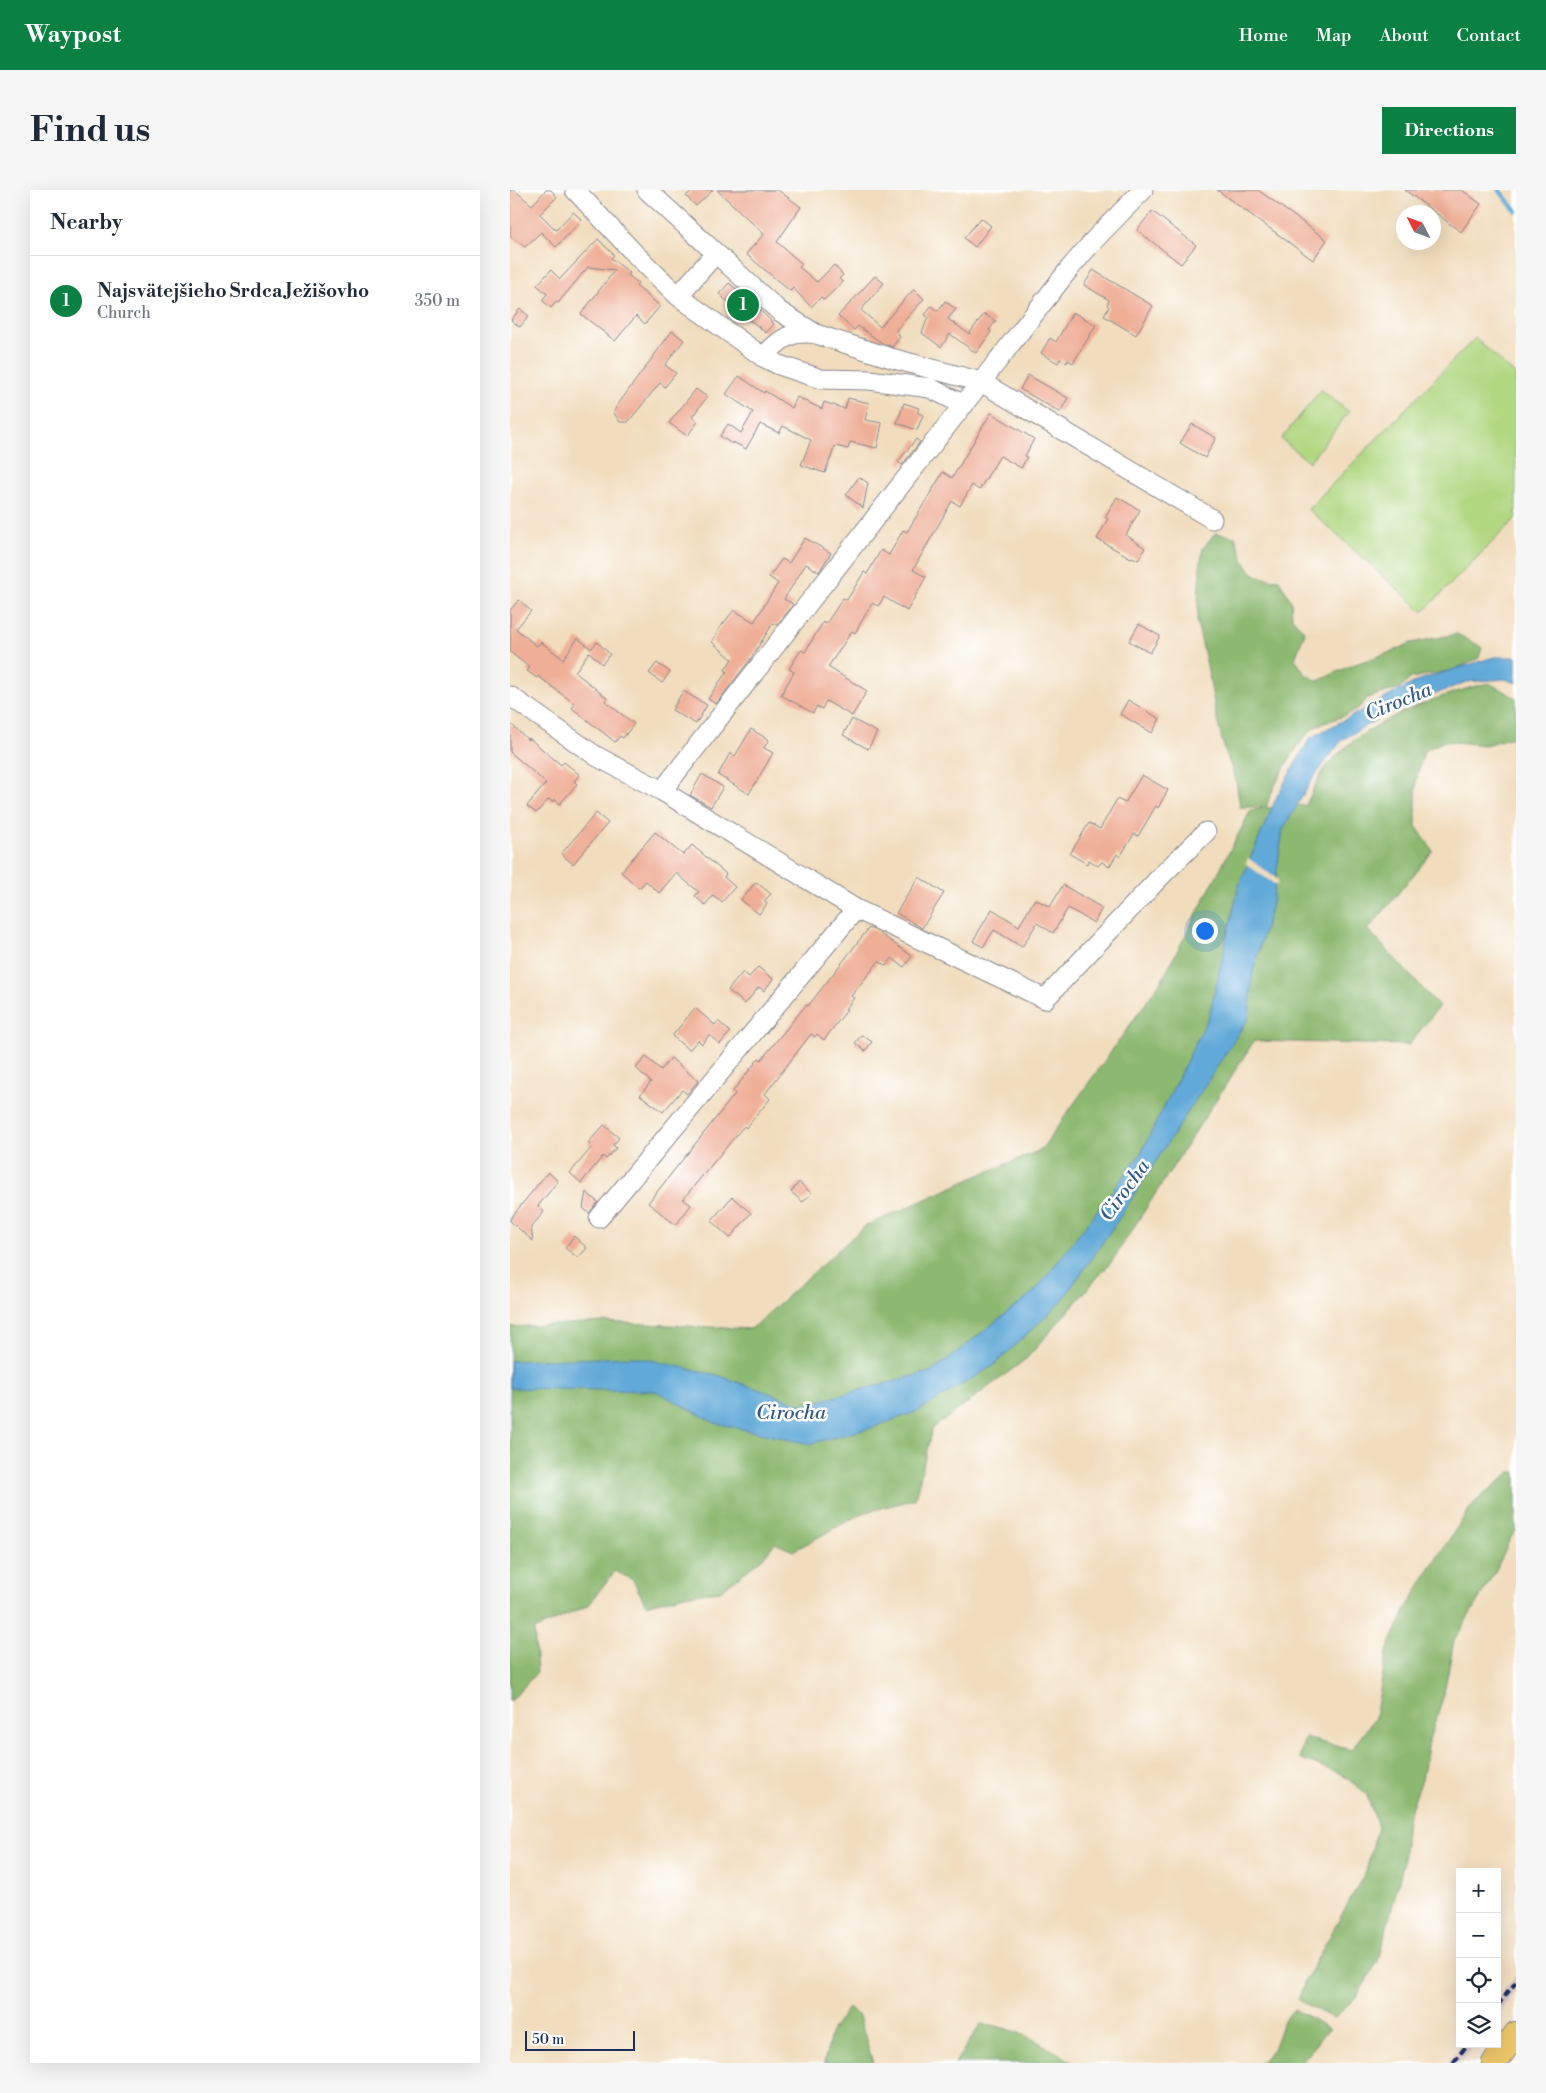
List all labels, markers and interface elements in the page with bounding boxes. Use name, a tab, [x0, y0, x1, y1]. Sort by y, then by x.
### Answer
text: Waypost	[25, 20, 121, 50]
text: Home	[1239, 24, 1288, 47]
text: Map	[1316, 24, 1352, 47]
text: About	[1380, 24, 1429, 47]
text: Contact	[1457, 24, 1521, 47]
button: Directions	[1382, 107, 1516, 154]
text: Find us	[30, 109, 150, 152]
north arrow	[1396, 205, 1441, 250]
text: Nearby	[50, 210, 123, 236]
text: Najsvätejšieho Srdca Ježišovho	[97, 279, 369, 303]
pin: 1	[727, 286, 759, 324]
text: 1	[62, 291, 70, 311]
text: 350 m	[414, 291, 460, 311]
text: Church	[97, 303, 151, 323]
water label: Cirocha	[1362, 677, 1436, 727]
your location	[1192, 918, 1218, 944]
water label: Cirocha	[1095, 1155, 1156, 1226]
water label: Cirocha	[756, 1401, 827, 1426]
map controls	[1456, 1868, 1501, 2048]
button: +	[1456, 1868, 1501, 1913]
button: −	[1456, 1913, 1501, 1958]
button: locate	[1456, 1958, 1501, 2003]
button: layers	[1456, 2003, 1501, 2048]
scale bar	[525, 2028, 635, 2051]
text: 50 m	[532, 2031, 564, 2049]

